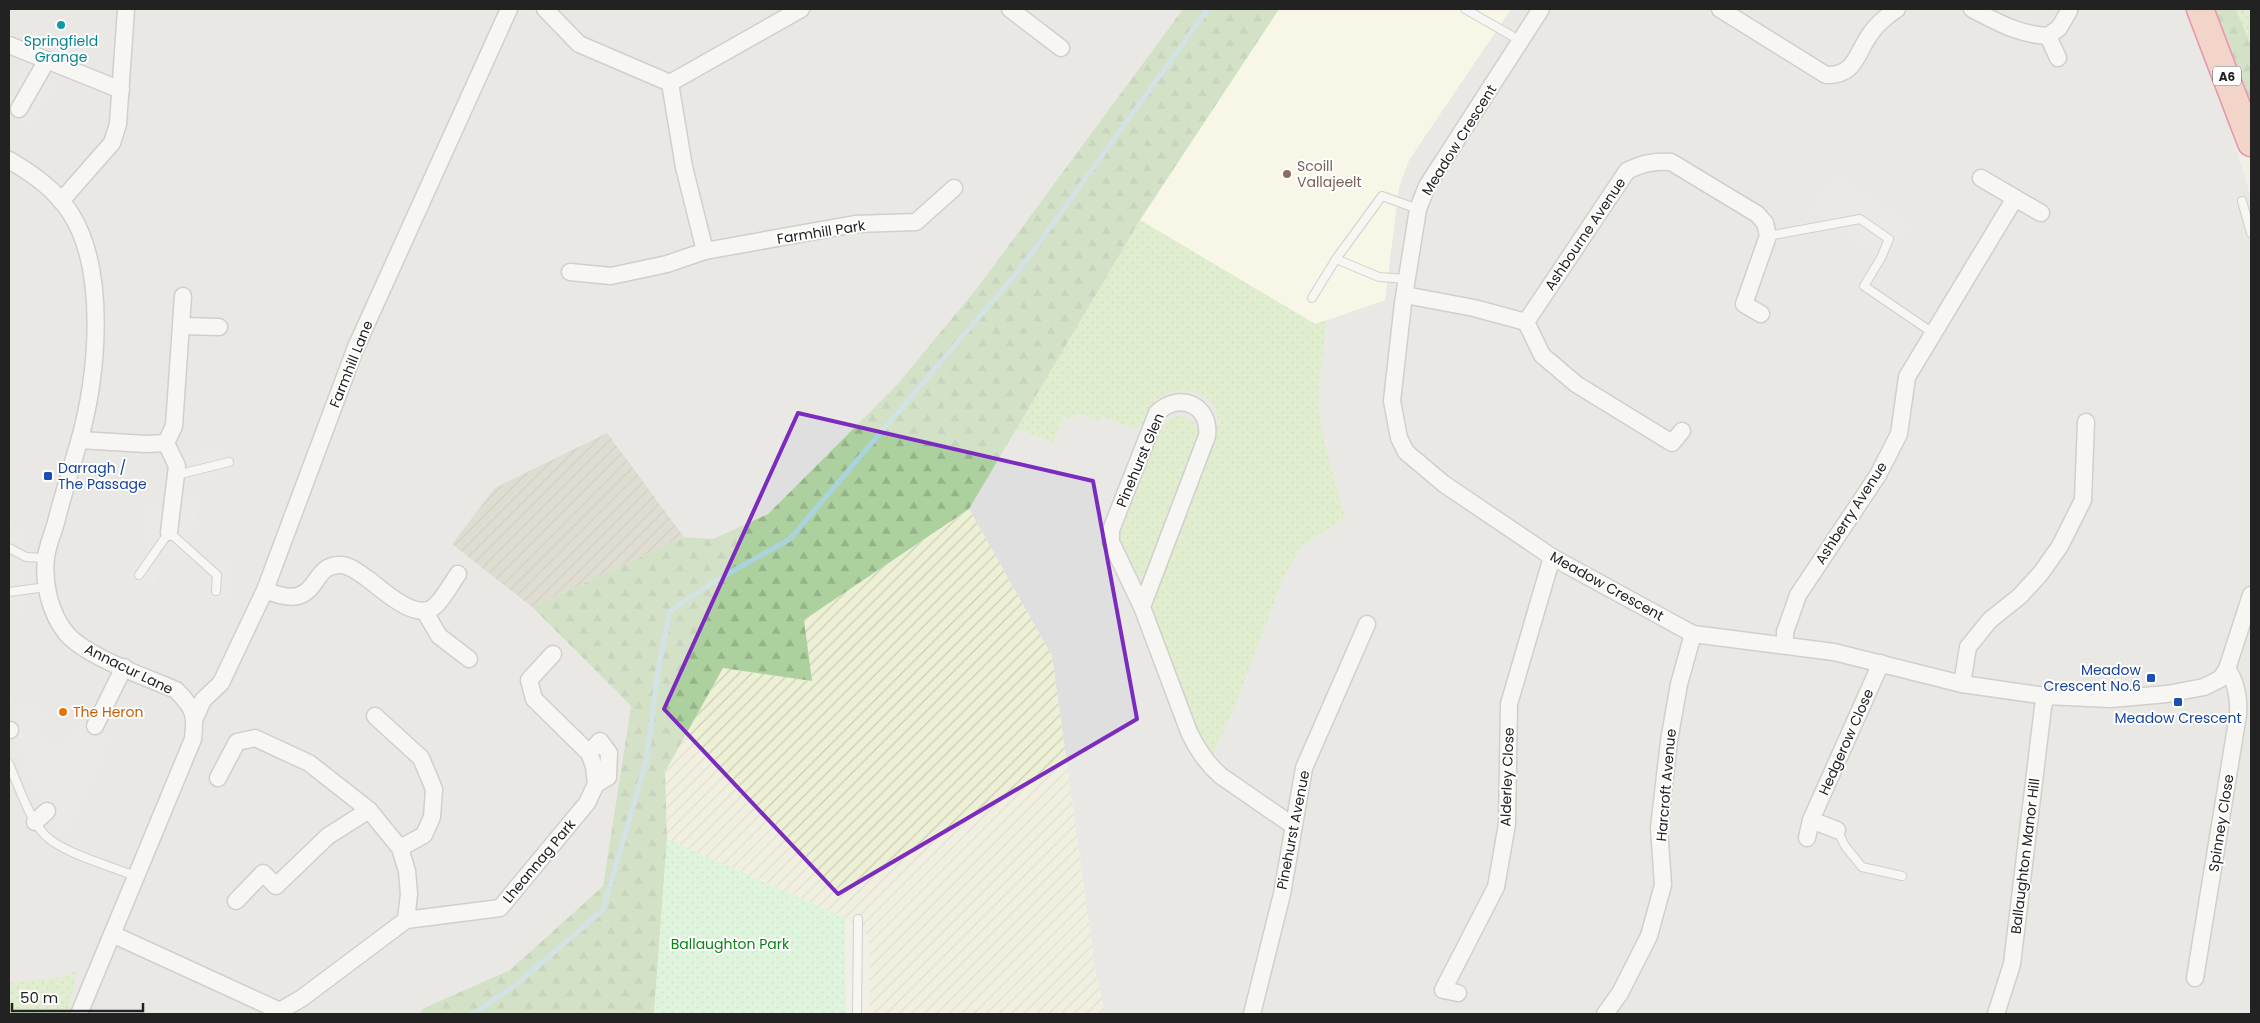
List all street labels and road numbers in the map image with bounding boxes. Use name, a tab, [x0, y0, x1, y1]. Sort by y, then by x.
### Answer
road number: A6	[2213, 66, 2241, 85]
street label: Meadow Crescent	[1417, 81, 1501, 199]
street label: Ashbourne Avenue	[1540, 173, 1630, 294]
street label: Farmhill Park	[775, 215, 867, 249]
street label: Farmhill Lane	[324, 317, 378, 411]
street label: Pinehurst Glen	[1111, 410, 1169, 510]
street label: Ashberry Avenue	[1810, 458, 1892, 568]
street label: Meadow Crescent	[1547, 546, 1667, 626]
street label: Annacur Lane	[81, 639, 177, 699]
street label: Hedgerow Close	[1814, 685, 1879, 798]
street label: Alderley Close	[1495, 727, 1519, 827]
street label: Harcroft Avenue	[1651, 728, 1681, 842]
street label: Pinehurst Avenue	[1272, 768, 1314, 891]
street label: Spinney Close	[2203, 772, 2239, 873]
street label: Ballaughton Manor Hill	[2006, 777, 2044, 935]
street label: Lheannag Park	[498, 814, 581, 907]

